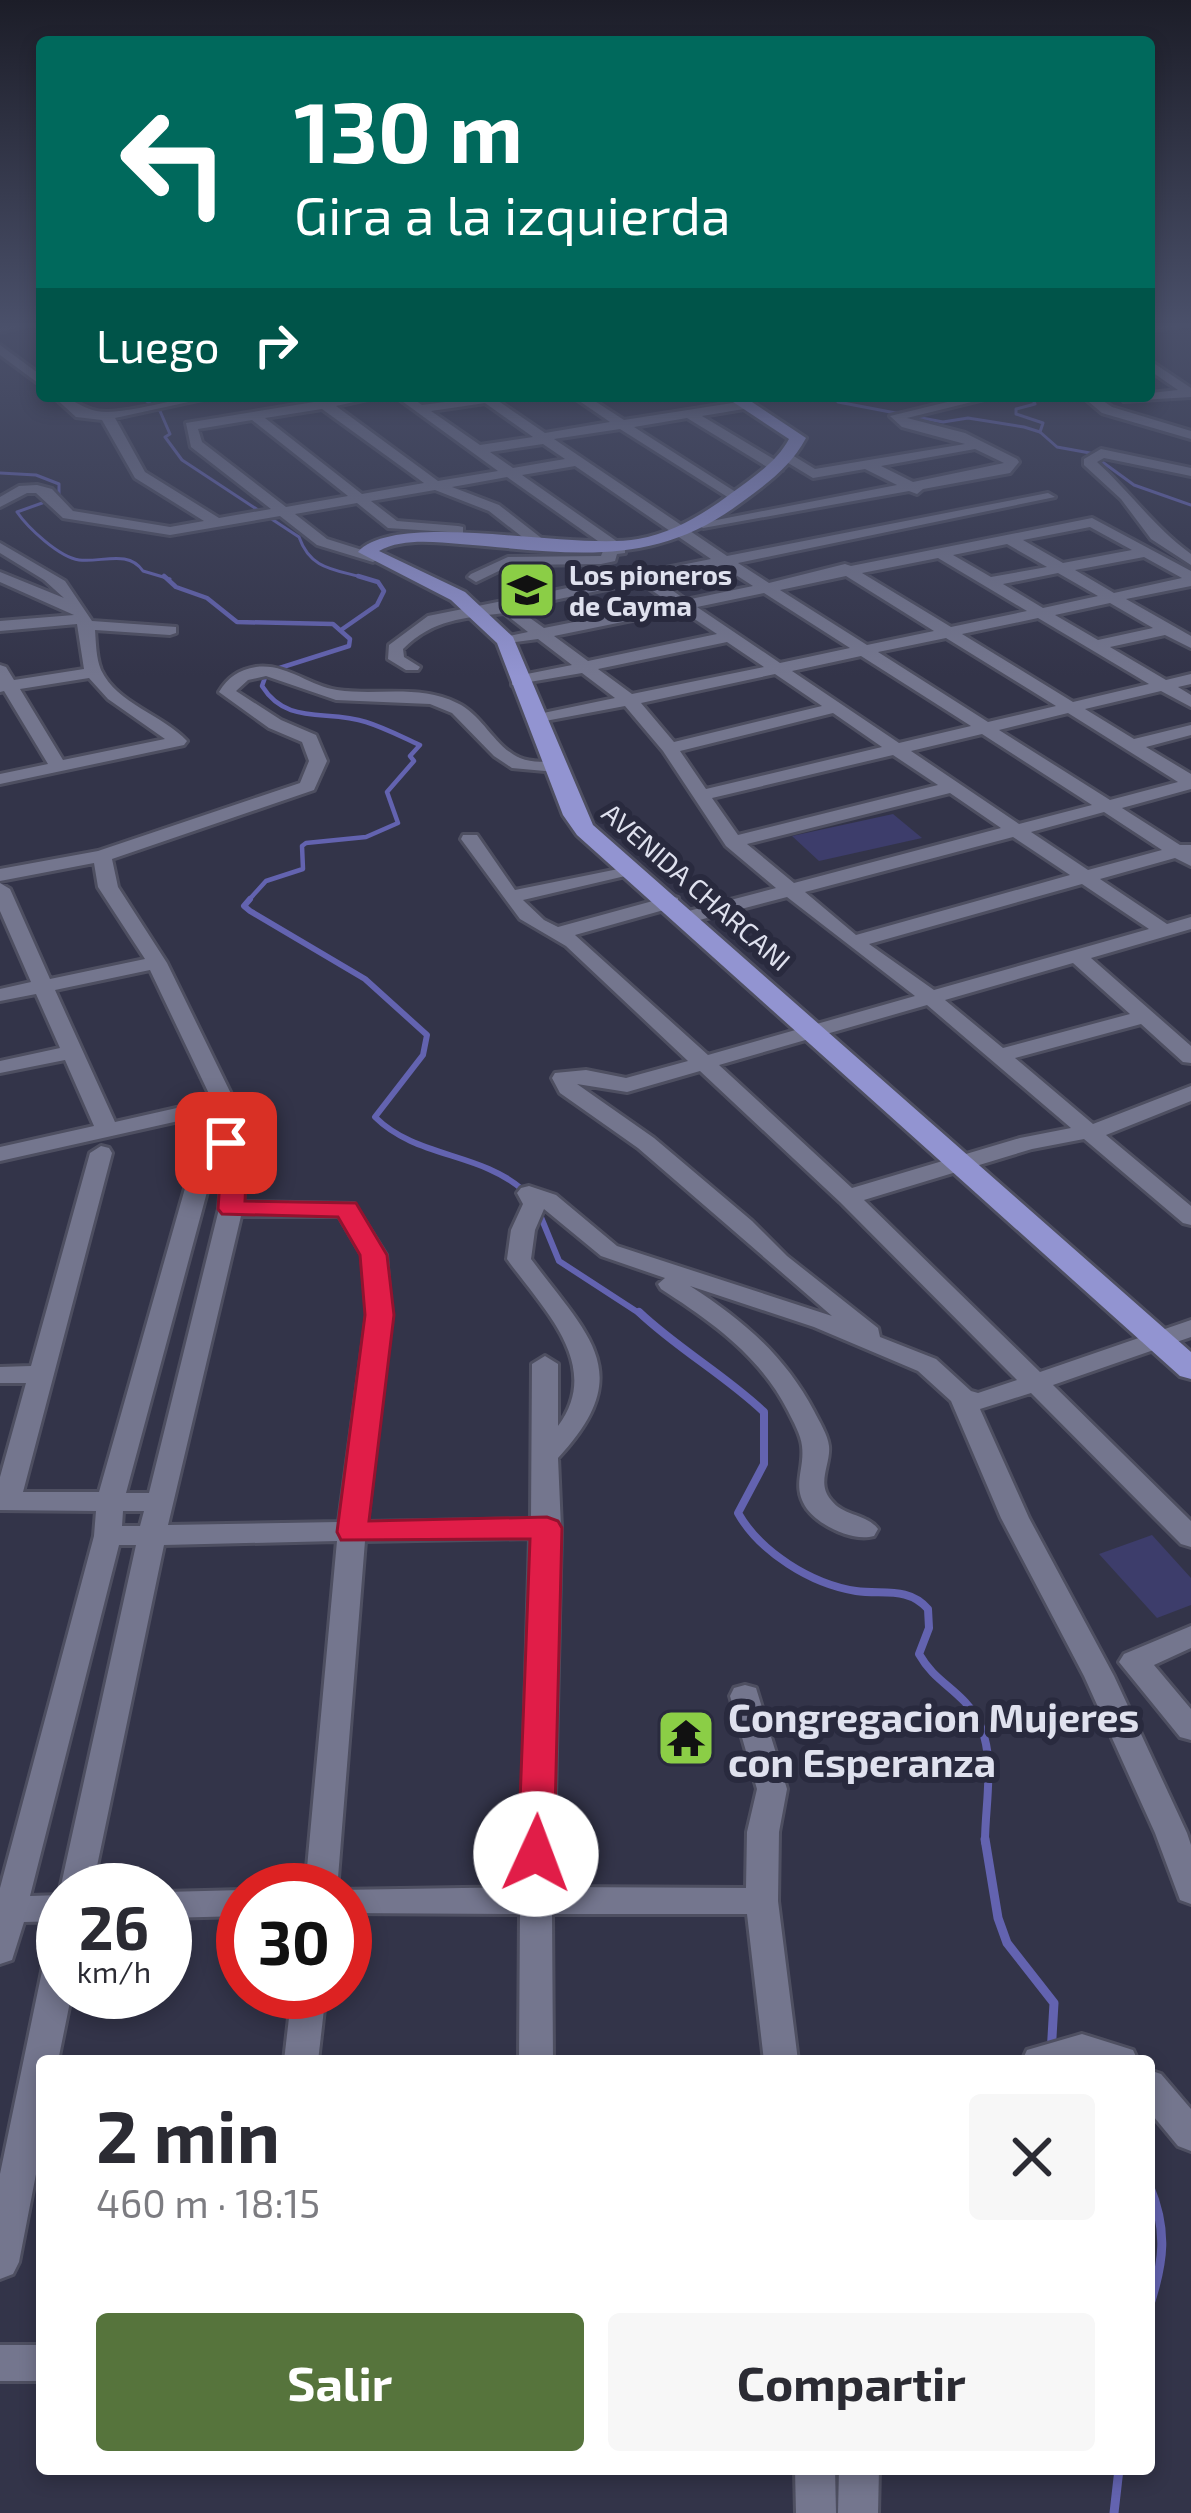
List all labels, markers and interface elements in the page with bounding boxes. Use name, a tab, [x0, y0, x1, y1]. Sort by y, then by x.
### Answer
text: 130 m	[294, 79, 523, 180]
icon: left	[96, 84, 252, 240]
text: Gira a la izquierda	[294, 181, 731, 246]
icon: right	[243, 312, 309, 378]
text: Luego	[96, 318, 219, 372]
place label: Los pioneros de Cayma	[569, 558, 732, 622]
school or university icon: Los pioneros de Cayma	[496, 559, 558, 621]
street label: AVENIDA CHARCANI	[596, 796, 798, 976]
pin	[175, 1092, 277, 1194]
icon: arrive	[193, 1110, 259, 1176]
place label: Congregacion Mujeres con Esperanza	[728, 1693, 1139, 1785]
temple icon: Congregacion Mujeres con Esperanza	[655, 1707, 717, 1769]
position arrow	[473, 1791, 599, 1917]
speed limit sign: 30	[216, 1863, 372, 2019]
text: 26	[79, 1890, 149, 1962]
text: km/h	[77, 1953, 151, 1989]
text: 2 min	[96, 2091, 280, 2177]
button: close	[969, 2094, 1095, 2220]
text: 460 m · 18:15	[96, 2179, 320, 2226]
button: Salir	[96, 2313, 584, 2451]
button: Compartir	[608, 2313, 1095, 2451]

